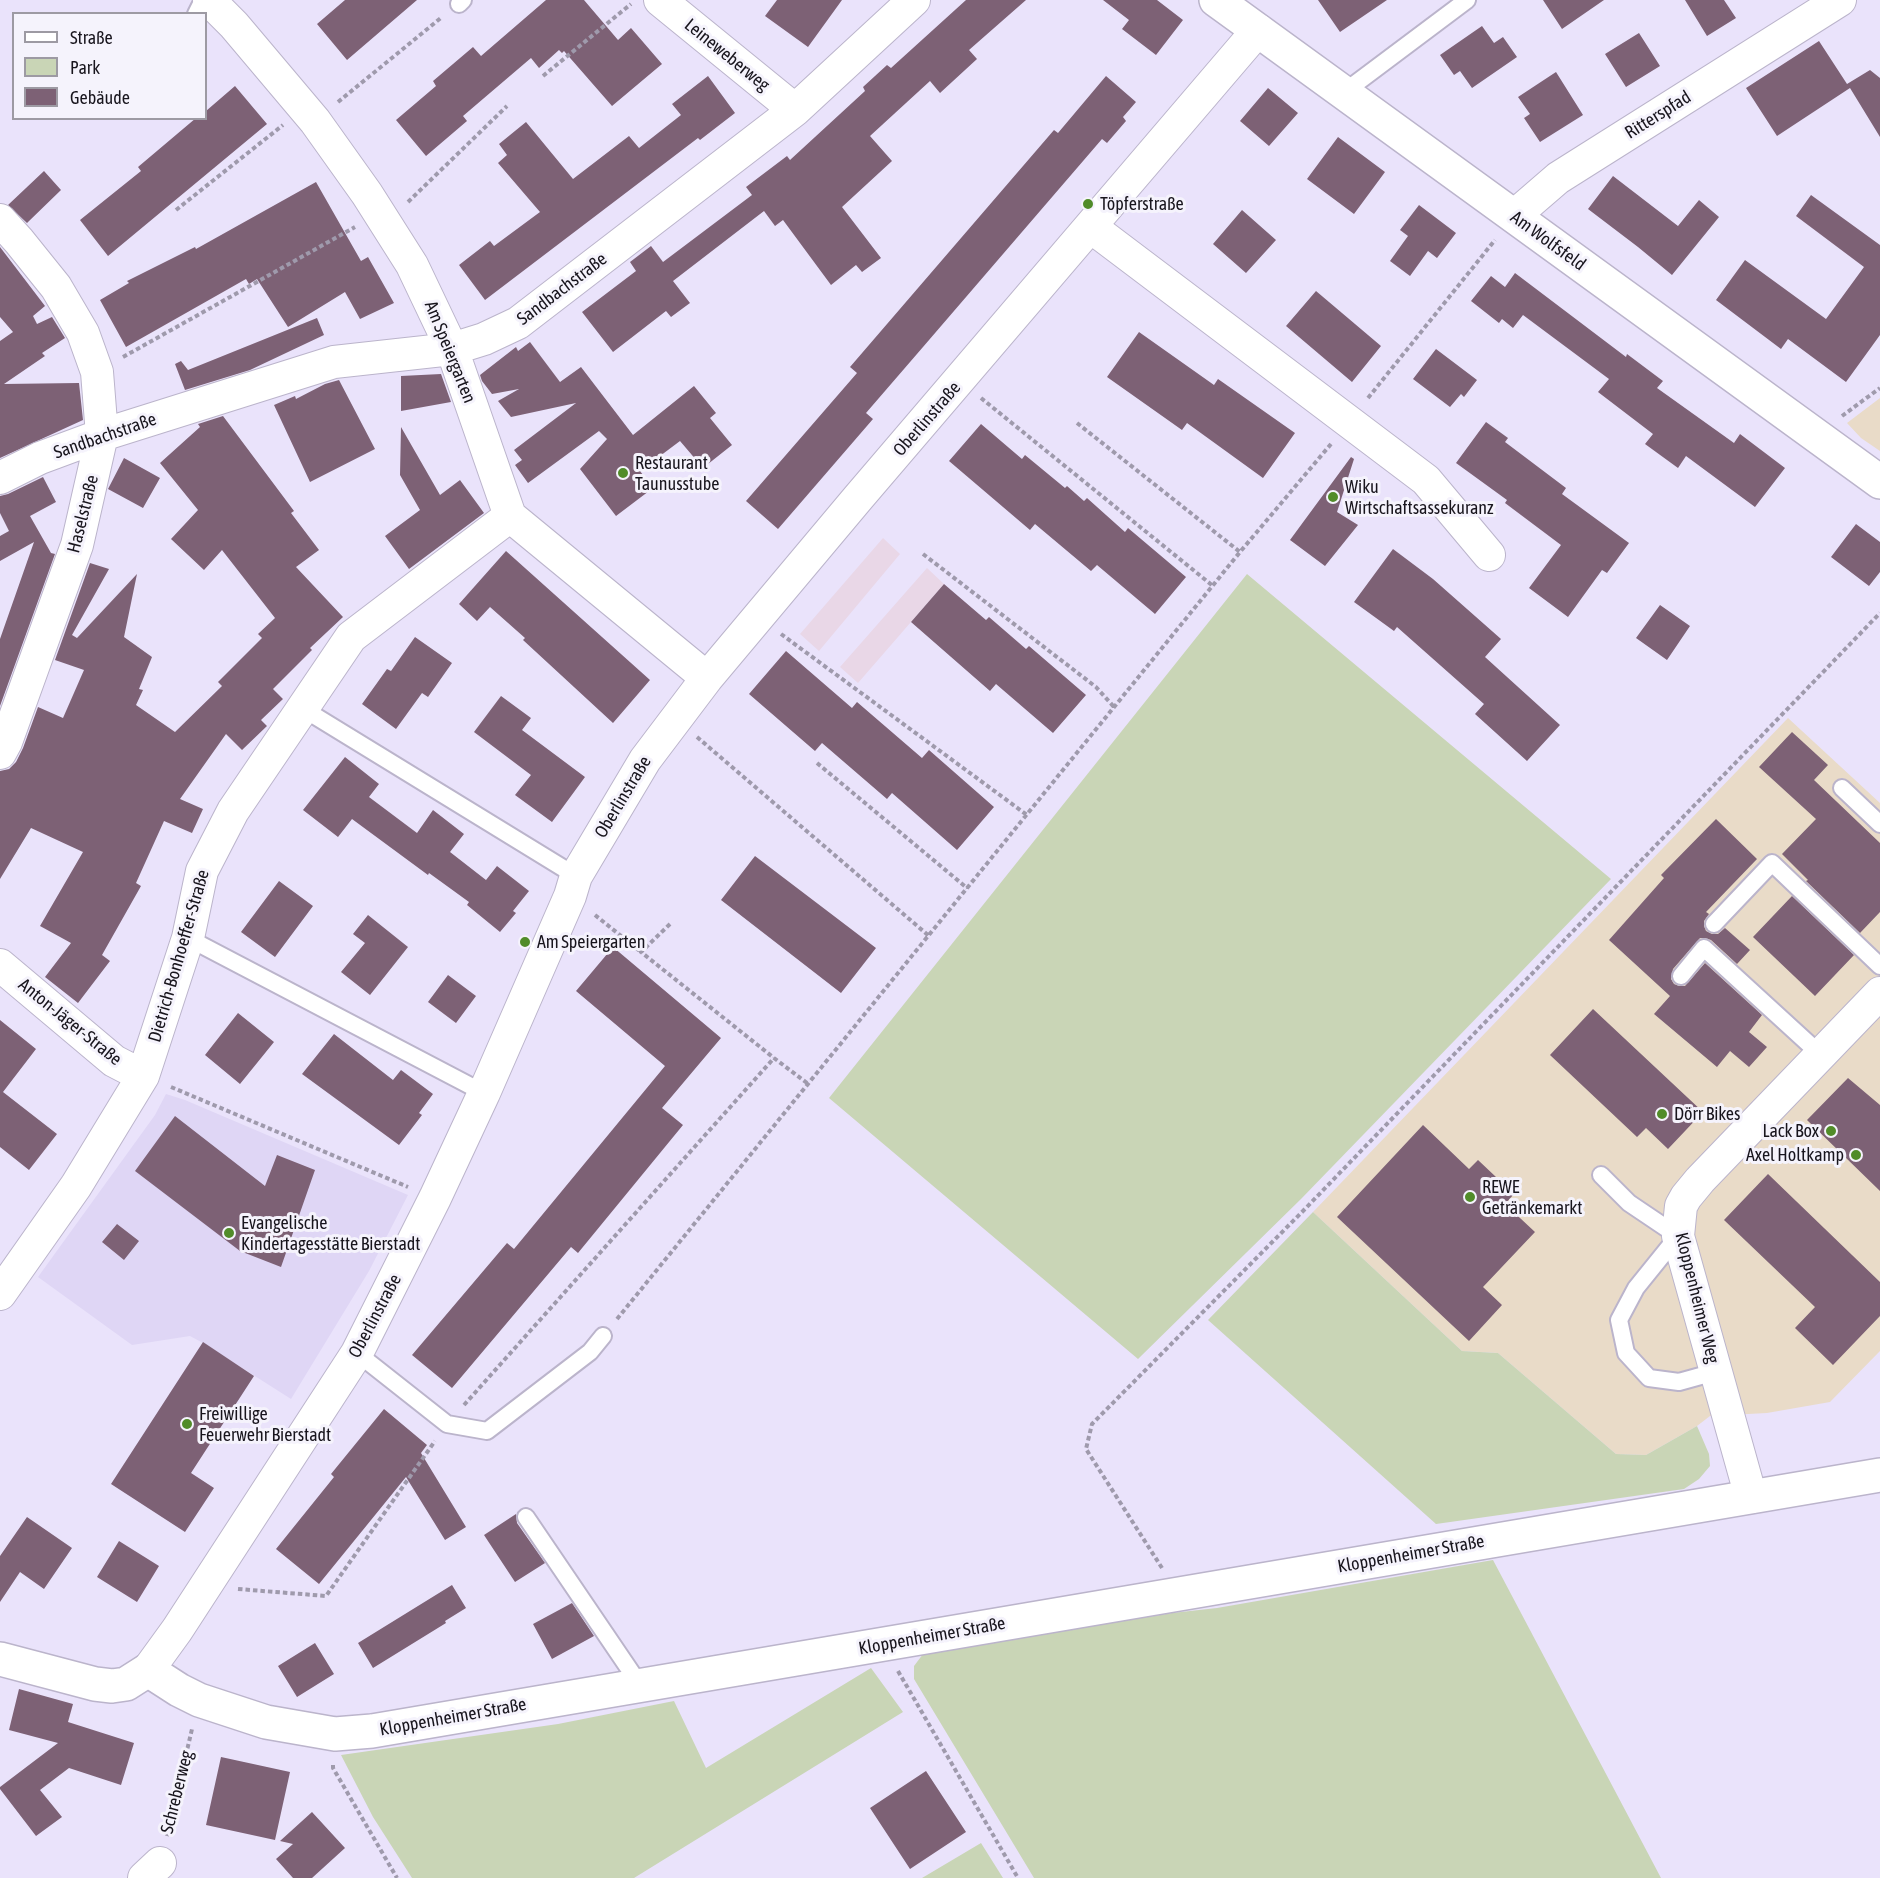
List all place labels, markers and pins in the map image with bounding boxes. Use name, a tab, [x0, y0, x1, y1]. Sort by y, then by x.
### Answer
place label: Töpferstraße	[1100, 193, 1184, 215]
marker: Töpferstraße	[1081, 197, 1095, 211]
place label: Restaurant Taunusstube	[635, 452, 719, 494]
marker: Restaurant Taunusstube	[616, 466, 630, 480]
place label: Wiku Wirtschaftsassekuranz	[1345, 476, 1494, 518]
marker: Wiku Wirtschaftsassekuranz	[1326, 490, 1340, 504]
place label: Am Speiergarten	[537, 931, 645, 953]
marker: Am Speiergarten	[518, 935, 532, 949]
place label: Dörr Bikes	[1674, 1103, 1740, 1125]
marker: Dörr Bikes	[1655, 1107, 1669, 1121]
place label: Lack Box	[1763, 1120, 1819, 1142]
marker: Lack Box	[1824, 1124, 1838, 1138]
place label: Axel Holtkamp	[1746, 1144, 1844, 1166]
marker: Axel Holtkamp	[1849, 1148, 1863, 1162]
place label: REWE Getränkemarkt	[1482, 1176, 1582, 1218]
marker: REWE Getränkemarkt	[1463, 1190, 1477, 1204]
place label: Evangelische Kindertagesstätte Bierstadt	[241, 1212, 420, 1254]
marker: Evangelische Kindertagesstätte Bierstadt	[222, 1226, 236, 1240]
place label: Freiwillige Feuerwehr Bierstadt	[199, 1403, 331, 1446]
marker: Freiwillige Feuerwehr Bierstadt	[180, 1417, 194, 1431]

